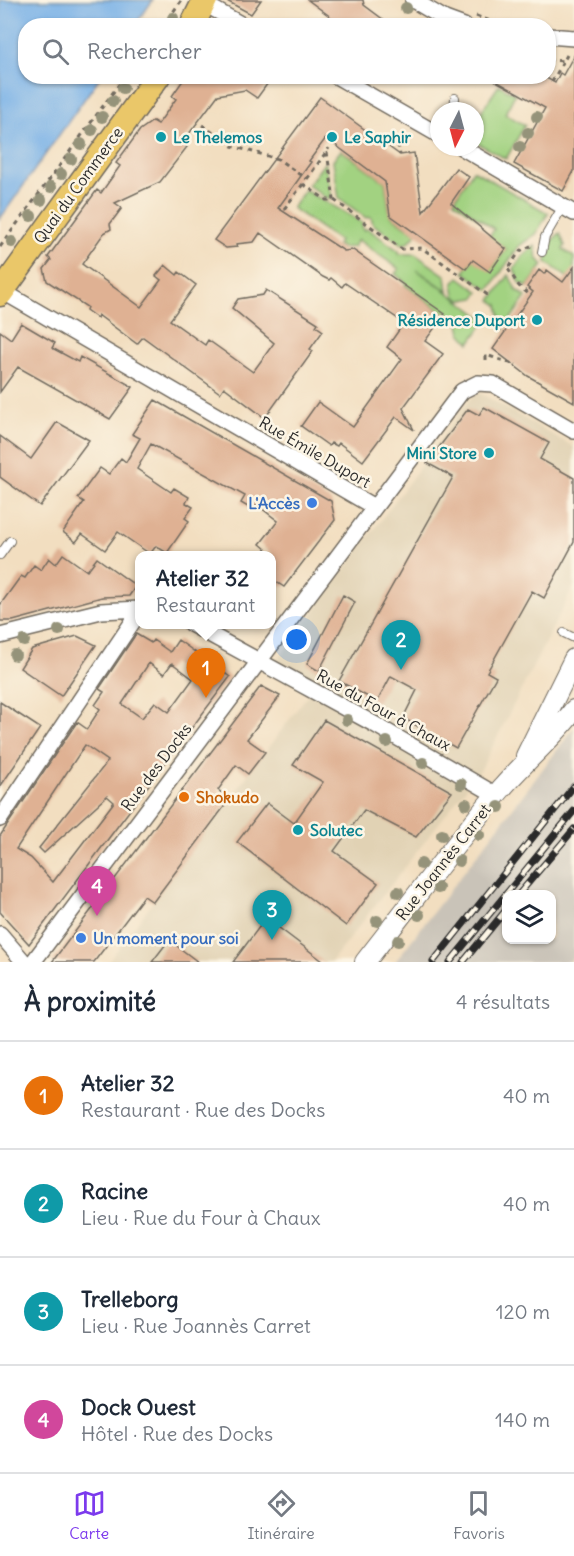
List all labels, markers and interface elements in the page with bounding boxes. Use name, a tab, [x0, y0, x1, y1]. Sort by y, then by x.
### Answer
search box	[18, 18, 556, 84]
icon: search	[39, 35, 72, 68]
text: Rechercher	[87, 37, 202, 65]
north arrow	[430, 102, 484, 156]
street label: Quai du Commerce	[29, 123, 127, 247]
place label: Le Thelemos	[173, 127, 262, 147]
place label: Le Saphir	[344, 127, 412, 148]
marker: Le Thelemos	[154, 130, 168, 144]
marker: Le Saphir	[325, 130, 339, 144]
place label: Résidence Duport	[397, 310, 526, 331]
marker: Résidence Duport	[530, 313, 544, 327]
street label: Rue Émile Duport	[256, 412, 375, 492]
place label: Mini Store	[406, 443, 477, 463]
marker: Mini Store	[482, 446, 496, 460]
place label: L'Accès	[248, 493, 300, 513]
marker: L'Accès	[305, 496, 319, 510]
popup	[135, 551, 276, 629]
text: Atelier 32	[156, 564, 249, 592]
text: Restaurant	[156, 592, 255, 617]
pin: 2	[382, 620, 420, 670]
your location	[282, 625, 311, 654]
pin: 1	[186, 648, 226, 698]
street label: Rue du Four à Chaux	[313, 665, 455, 755]
street label: Rue des Docks	[116, 719, 196, 815]
place label: Shokudo	[196, 787, 259, 807]
marker: Shokudo	[177, 790, 191, 804]
street label: Rue Joannès Carret	[391, 799, 495, 924]
place label: Solutec	[310, 820, 363, 840]
marker: Solutec	[291, 823, 305, 837]
pin: 4	[78, 866, 116, 916]
pin: 3	[252, 890, 292, 940]
map controls	[502, 890, 556, 944]
button: layers	[502, 890, 556, 944]
place label: Un moment pour soi	[93, 928, 239, 949]
marker: Un moment pour soi	[74, 931, 88, 945]
text: À proximité	[24, 985, 156, 1018]
text: 4 résultats	[456, 989, 550, 1014]
text: Atelier 32	[81, 1069, 174, 1097]
text: 1	[40, 1083, 47, 1108]
text: 40 m	[503, 1083, 550, 1108]
text: Restaurant · Rue des Docks	[81, 1097, 325, 1122]
text: Racine	[81, 1177, 148, 1205]
text: 2	[38, 1191, 49, 1216]
text: 40 m	[503, 1191, 550, 1216]
text: Lieu · Rue du Four à Chaux	[81, 1205, 321, 1230]
text: Trelleborg	[81, 1285, 178, 1313]
text: 3	[38, 1299, 49, 1324]
text: 120 m	[496, 1299, 550, 1324]
text: Lieu · Rue Joannès Carret	[81, 1313, 311, 1338]
text: Dock Ouest	[81, 1393, 196, 1421]
text: 4	[38, 1407, 49, 1432]
text: 140 m	[495, 1407, 550, 1432]
text: Hôtel · Rue des Docks	[81, 1421, 273, 1446]
tab: Carte	[69, 1487, 109, 1543]
tab: Itinéraire	[248, 1487, 315, 1543]
tab: Favoris	[453, 1487, 505, 1543]

